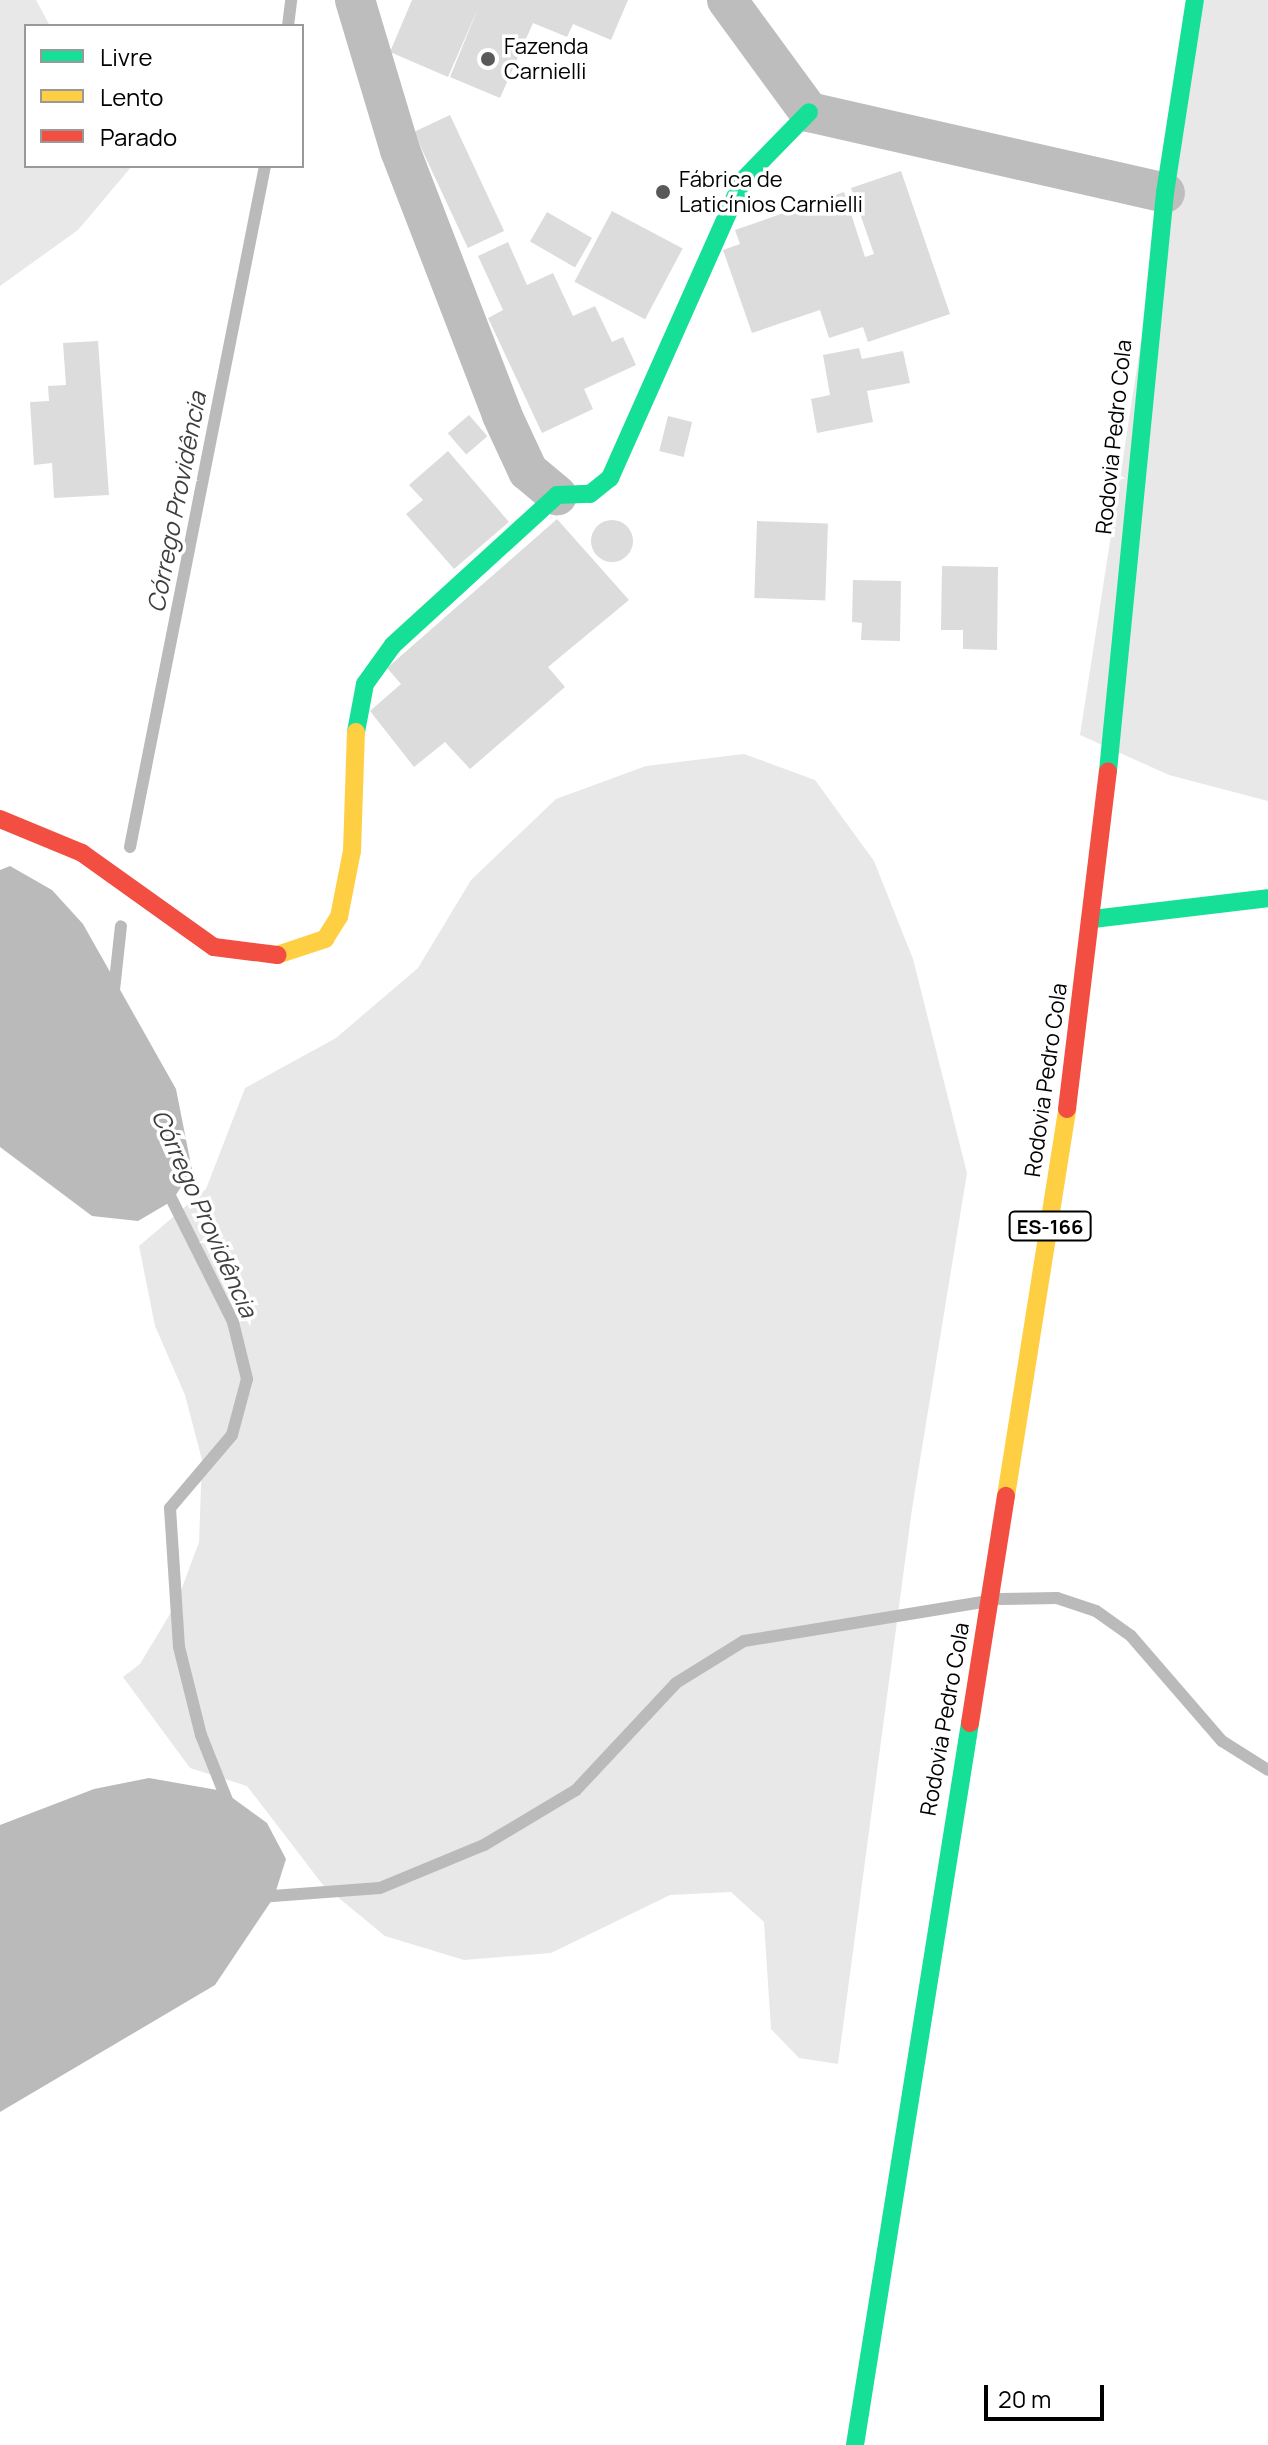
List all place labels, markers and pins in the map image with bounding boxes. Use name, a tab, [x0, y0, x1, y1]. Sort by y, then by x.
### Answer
place label: Fazenda Carnielli	[504, 33, 588, 84]
marker: Fazenda Carnielli	[479, 50, 497, 68]
place label: Fábrica de Laticínios Carnielli	[679, 166, 863, 218]
marker: Fábrica de Laticínios Carnielli	[654, 183, 672, 201]

